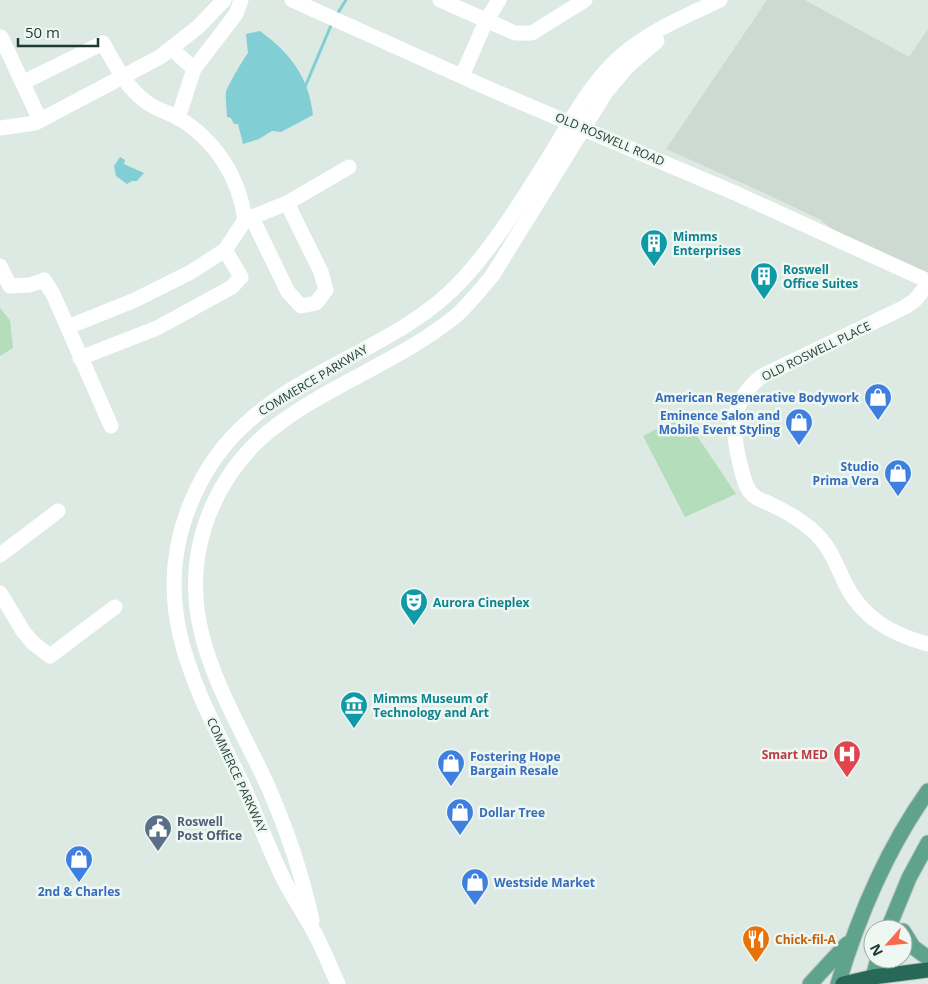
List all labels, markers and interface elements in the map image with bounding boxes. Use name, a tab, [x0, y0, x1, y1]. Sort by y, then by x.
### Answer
scale bar	[18, 15, 98, 47]
text: 50 m	[25, 22, 60, 42]
street label: OLD ROSWELL ROAD	[553, 108, 667, 170]
building icon: Mimms Enterprises	[639, 228, 669, 267]
place label: Mimms Enterprises	[673, 228, 741, 259]
building icon: Roswell Office Suites	[749, 261, 779, 300]
place label: Roswell Office Suites	[783, 261, 858, 292]
street label: OLD ROSWELL PLACE	[759, 317, 873, 385]
street label: COMMERCE PARKWAY	[255, 340, 371, 419]
shop icon: American Regenerative Bodywork	[863, 382, 893, 421]
place label: American Regenerative Bodywork	[655, 389, 860, 406]
place label: Eminence Salon and Mobile Event Styling	[659, 407, 780, 438]
shop icon: Eminence Salon and Mobile Event Styling	[784, 407, 814, 446]
place label: Studio Prima Vera	[813, 458, 879, 489]
shop icon: Studio Prima Vera	[883, 458, 913, 497]
theatre icon: Aurora Cineplex	[399, 587, 429, 626]
place label: Aurora Cineplex	[433, 594, 529, 611]
museum icon: Mimms Museum of Technology and Art	[339, 690, 369, 729]
place label: Mimms Museum of Technology and Art	[373, 690, 489, 721]
street label: COMMERCE PARKWAY	[203, 715, 271, 835]
hospital icon: Smart MED	[832, 739, 862, 778]
place label: Smart MED	[762, 746, 828, 763]
shop icon: Fostering Hope Bargain Resale	[436, 748, 466, 787]
place label: Fostering Hope Bargain Resale	[470, 748, 560, 779]
shop icon: Dollar Tree	[445, 797, 475, 836]
place label: Dollar Tree	[479, 804, 545, 821]
public building icon: Roswell Post Office	[143, 813, 173, 852]
place label: Roswell Post Office	[177, 813, 242, 844]
shop icon: 2nd & Charles	[64, 844, 94, 883]
shop icon: Westside Market	[460, 867, 490, 906]
place label: Westside Market	[494, 874, 595, 891]
place label: 2nd & Charles	[38, 883, 120, 900]
north arrow	[863, 919, 913, 969]
restaurant icon: Chick-fil-A	[741, 924, 771, 963]
place label: Chick-fil-A	[775, 931, 836, 948]
text: N	[865, 941, 887, 960]

